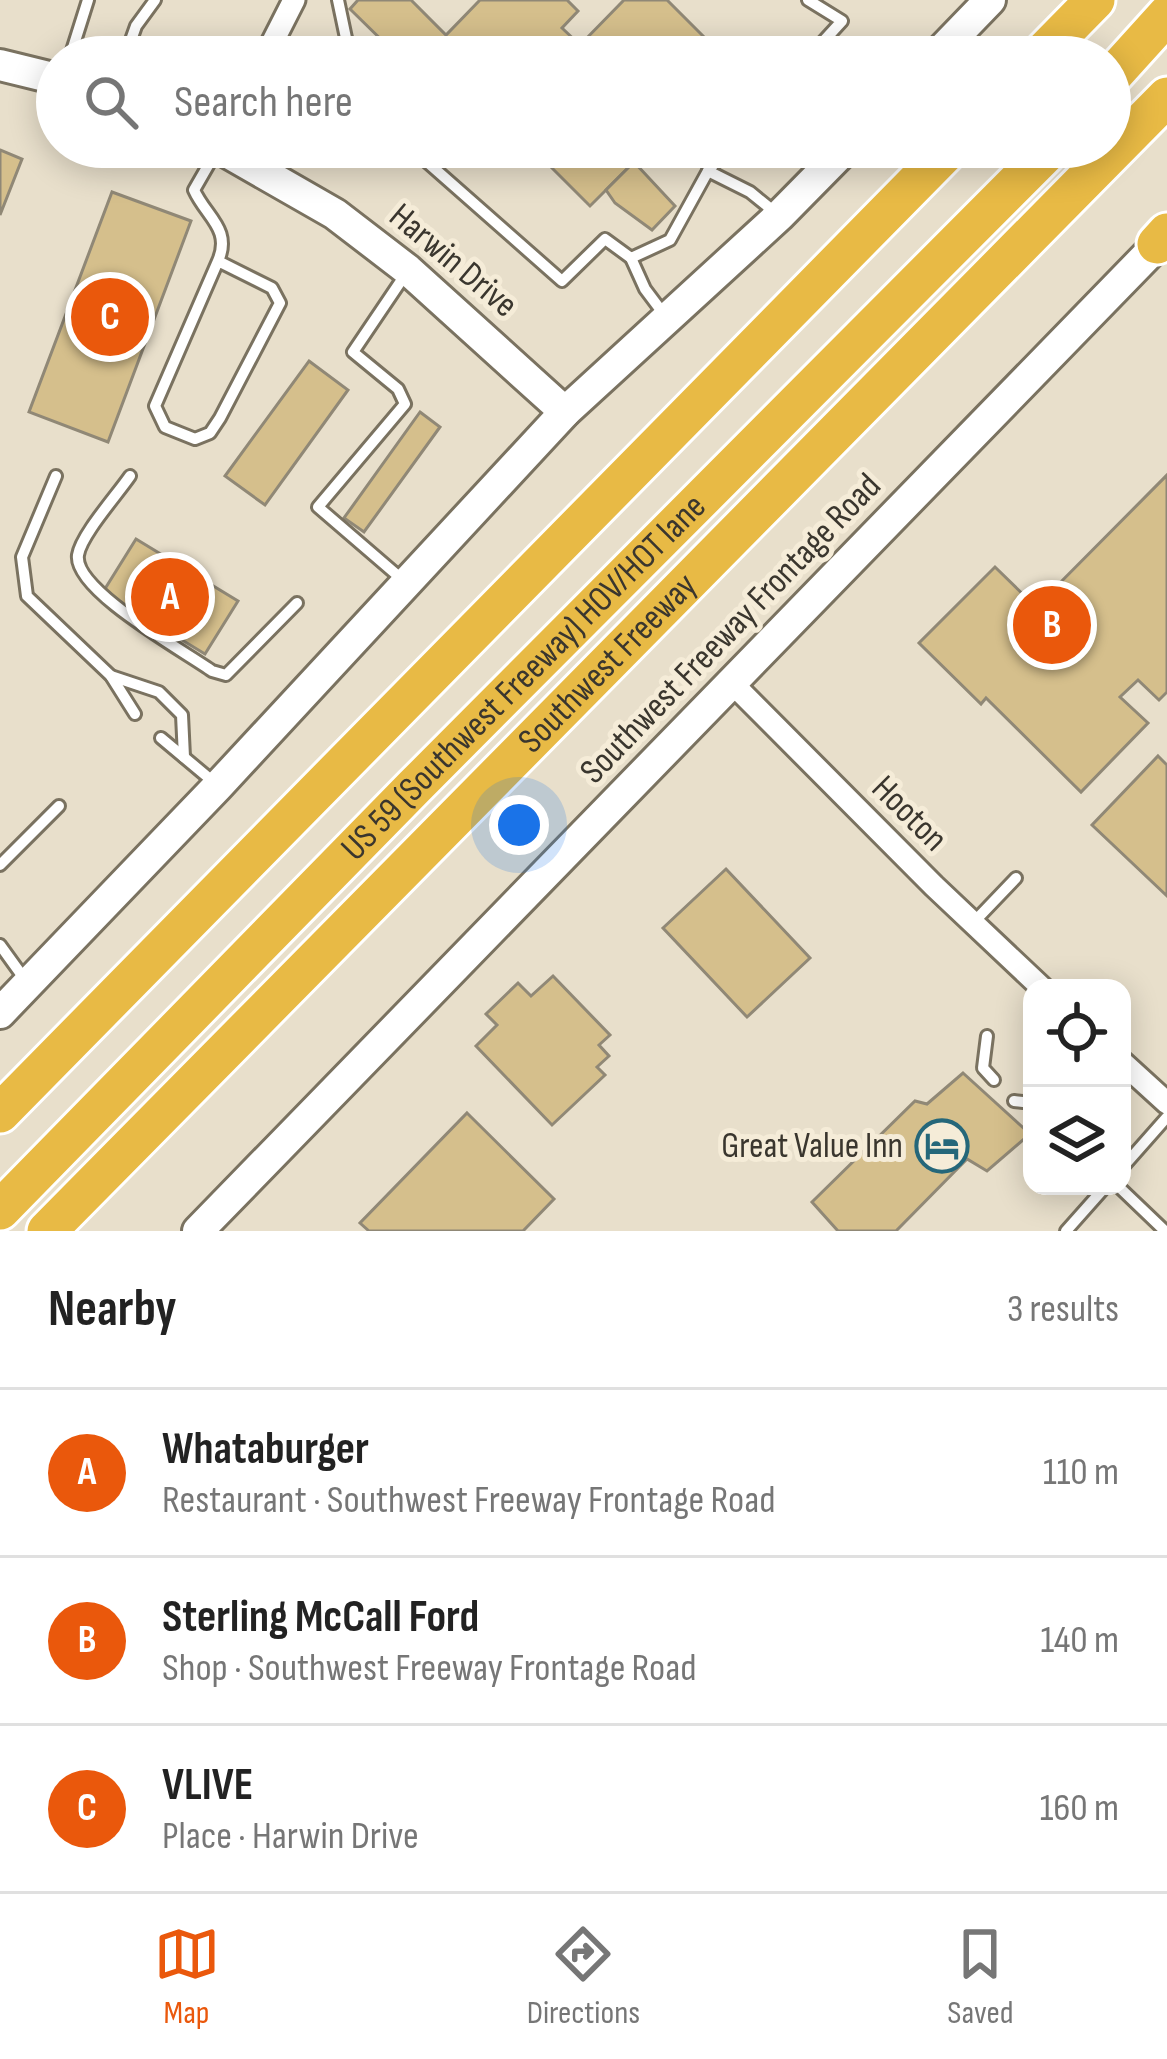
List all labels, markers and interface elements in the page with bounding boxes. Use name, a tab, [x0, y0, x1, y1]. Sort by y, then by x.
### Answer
search box	[36, 36, 1131, 168]
icon: search	[78, 69, 144, 135]
text: Search here	[174, 75, 353, 130]
street label: Harwin Drive	[380, 195, 526, 327]
pin: C	[71, 272, 149, 362]
street label: Southwest Freeway Frontage Road	[572, 465, 890, 793]
street label: US 59 (Southwest Freeway) HOV/HOT lane	[333, 485, 715, 870]
pin: A	[131, 552, 209, 642]
street label: Southwest Freeway	[509, 566, 705, 762]
pin: B	[1013, 580, 1091, 670]
street label: Hooton	[862, 767, 956, 861]
your location	[489, 795, 549, 855]
map controls	[1023, 979, 1131, 1195]
button: locate	[1023, 979, 1131, 1087]
button: layers	[1023, 1087, 1131, 1195]
hotel icon: Great Value Inn	[914, 1118, 970, 1174]
place label: Great Value Inn	[721, 1125, 903, 1168]
text: Nearby	[48, 1279, 177, 1340]
text: 3 results	[1007, 1286, 1119, 1333]
text: Whataburger	[162, 1422, 369, 1477]
text: A	[78, 1449, 96, 1496]
text: 110 m	[1043, 1449, 1119, 1496]
text: Restaurant · Southwest Freeway Frontage Road	[162, 1477, 775, 1524]
text: Sterling McCall Ford	[162, 1590, 479, 1645]
text: B	[78, 1617, 96, 1664]
text: 140 m	[1040, 1617, 1119, 1664]
text: Shop · Southwest Freeway Frontage Road	[162, 1645, 697, 1692]
text: VLIVE	[162, 1758, 253, 1813]
text: C	[77, 1785, 97, 1832]
text: 160 m	[1040, 1785, 1119, 1832]
text: Place · Harwin Drive	[162, 1813, 419, 1860]
tab: Map	[154, 1921, 220, 2033]
tab: Directions	[527, 1921, 640, 2033]
tab: Saved	[947, 1921, 1013, 2033]

